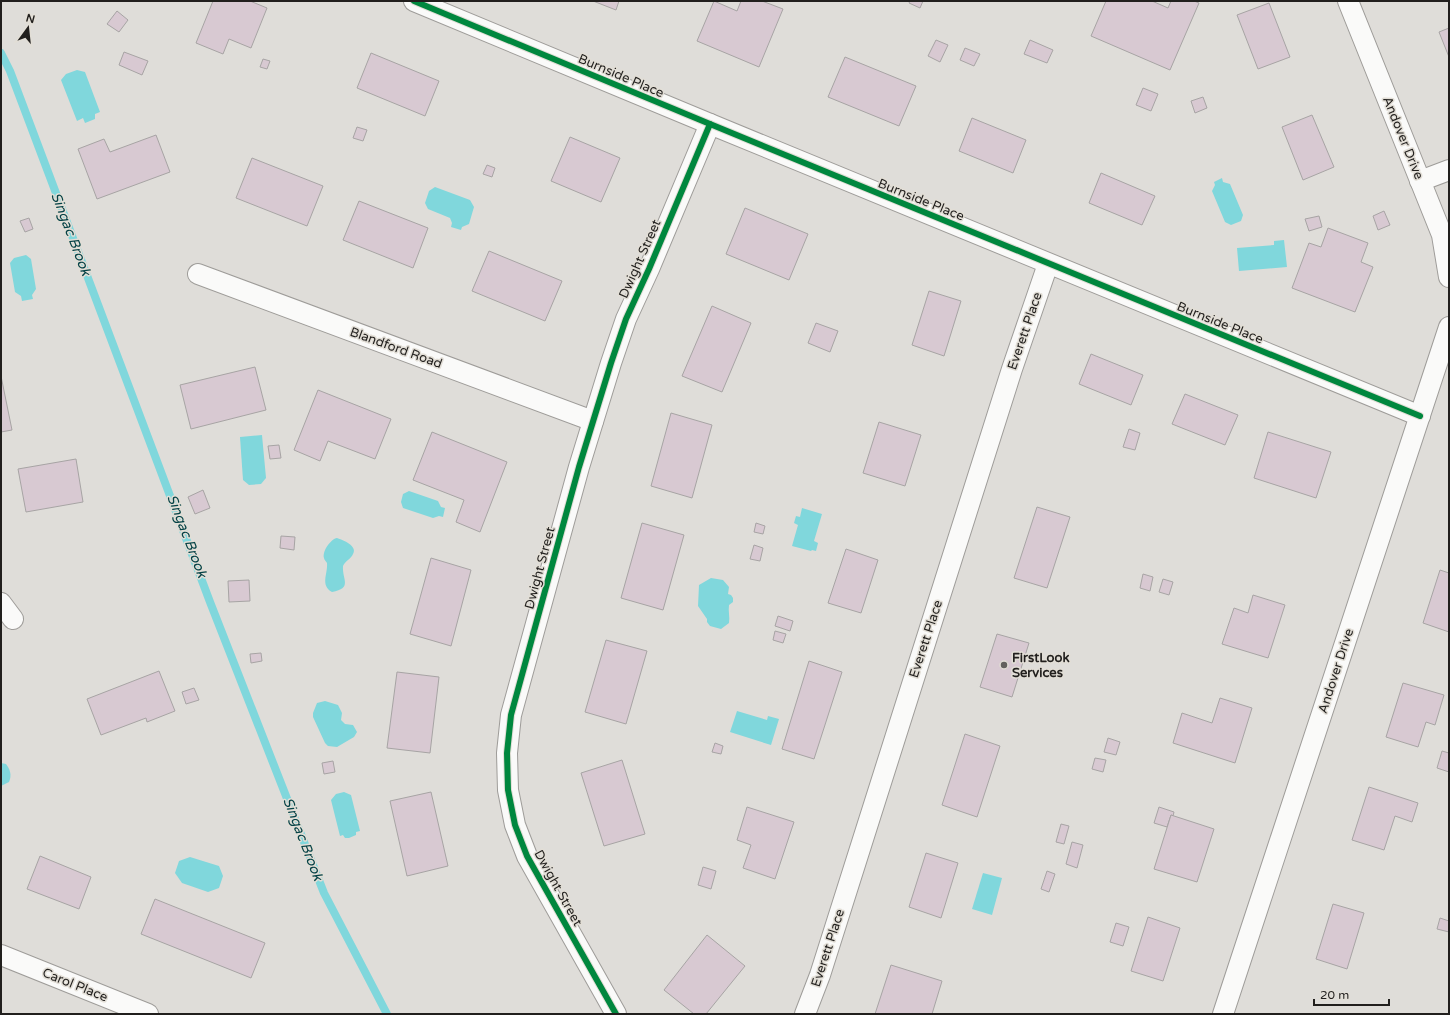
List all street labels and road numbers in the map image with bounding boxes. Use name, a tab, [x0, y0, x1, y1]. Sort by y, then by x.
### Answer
street label: Burnside Place	[576, 51, 666, 101]
street label: Andover Drive	[1379, 94, 1427, 182]
street label: Burnside Place	[876, 175, 966, 225]
street label: Dwight Street	[615, 217, 665, 301]
street label: Everett Place	[1004, 290, 1046, 372]
street label: Burnside Place	[1175, 298, 1265, 348]
street label: Blandford Road	[348, 324, 444, 372]
street label: Dwight Street	[521, 525, 559, 611]
street label: Everett Place	[906, 598, 946, 680]
street label: Andover Drive	[1315, 627, 1357, 715]
street label: Dwight Street	[530, 847, 586, 929]
street label: Everett Place	[808, 907, 848, 989]
street label: Carol Place	[40, 965, 110, 1005]

